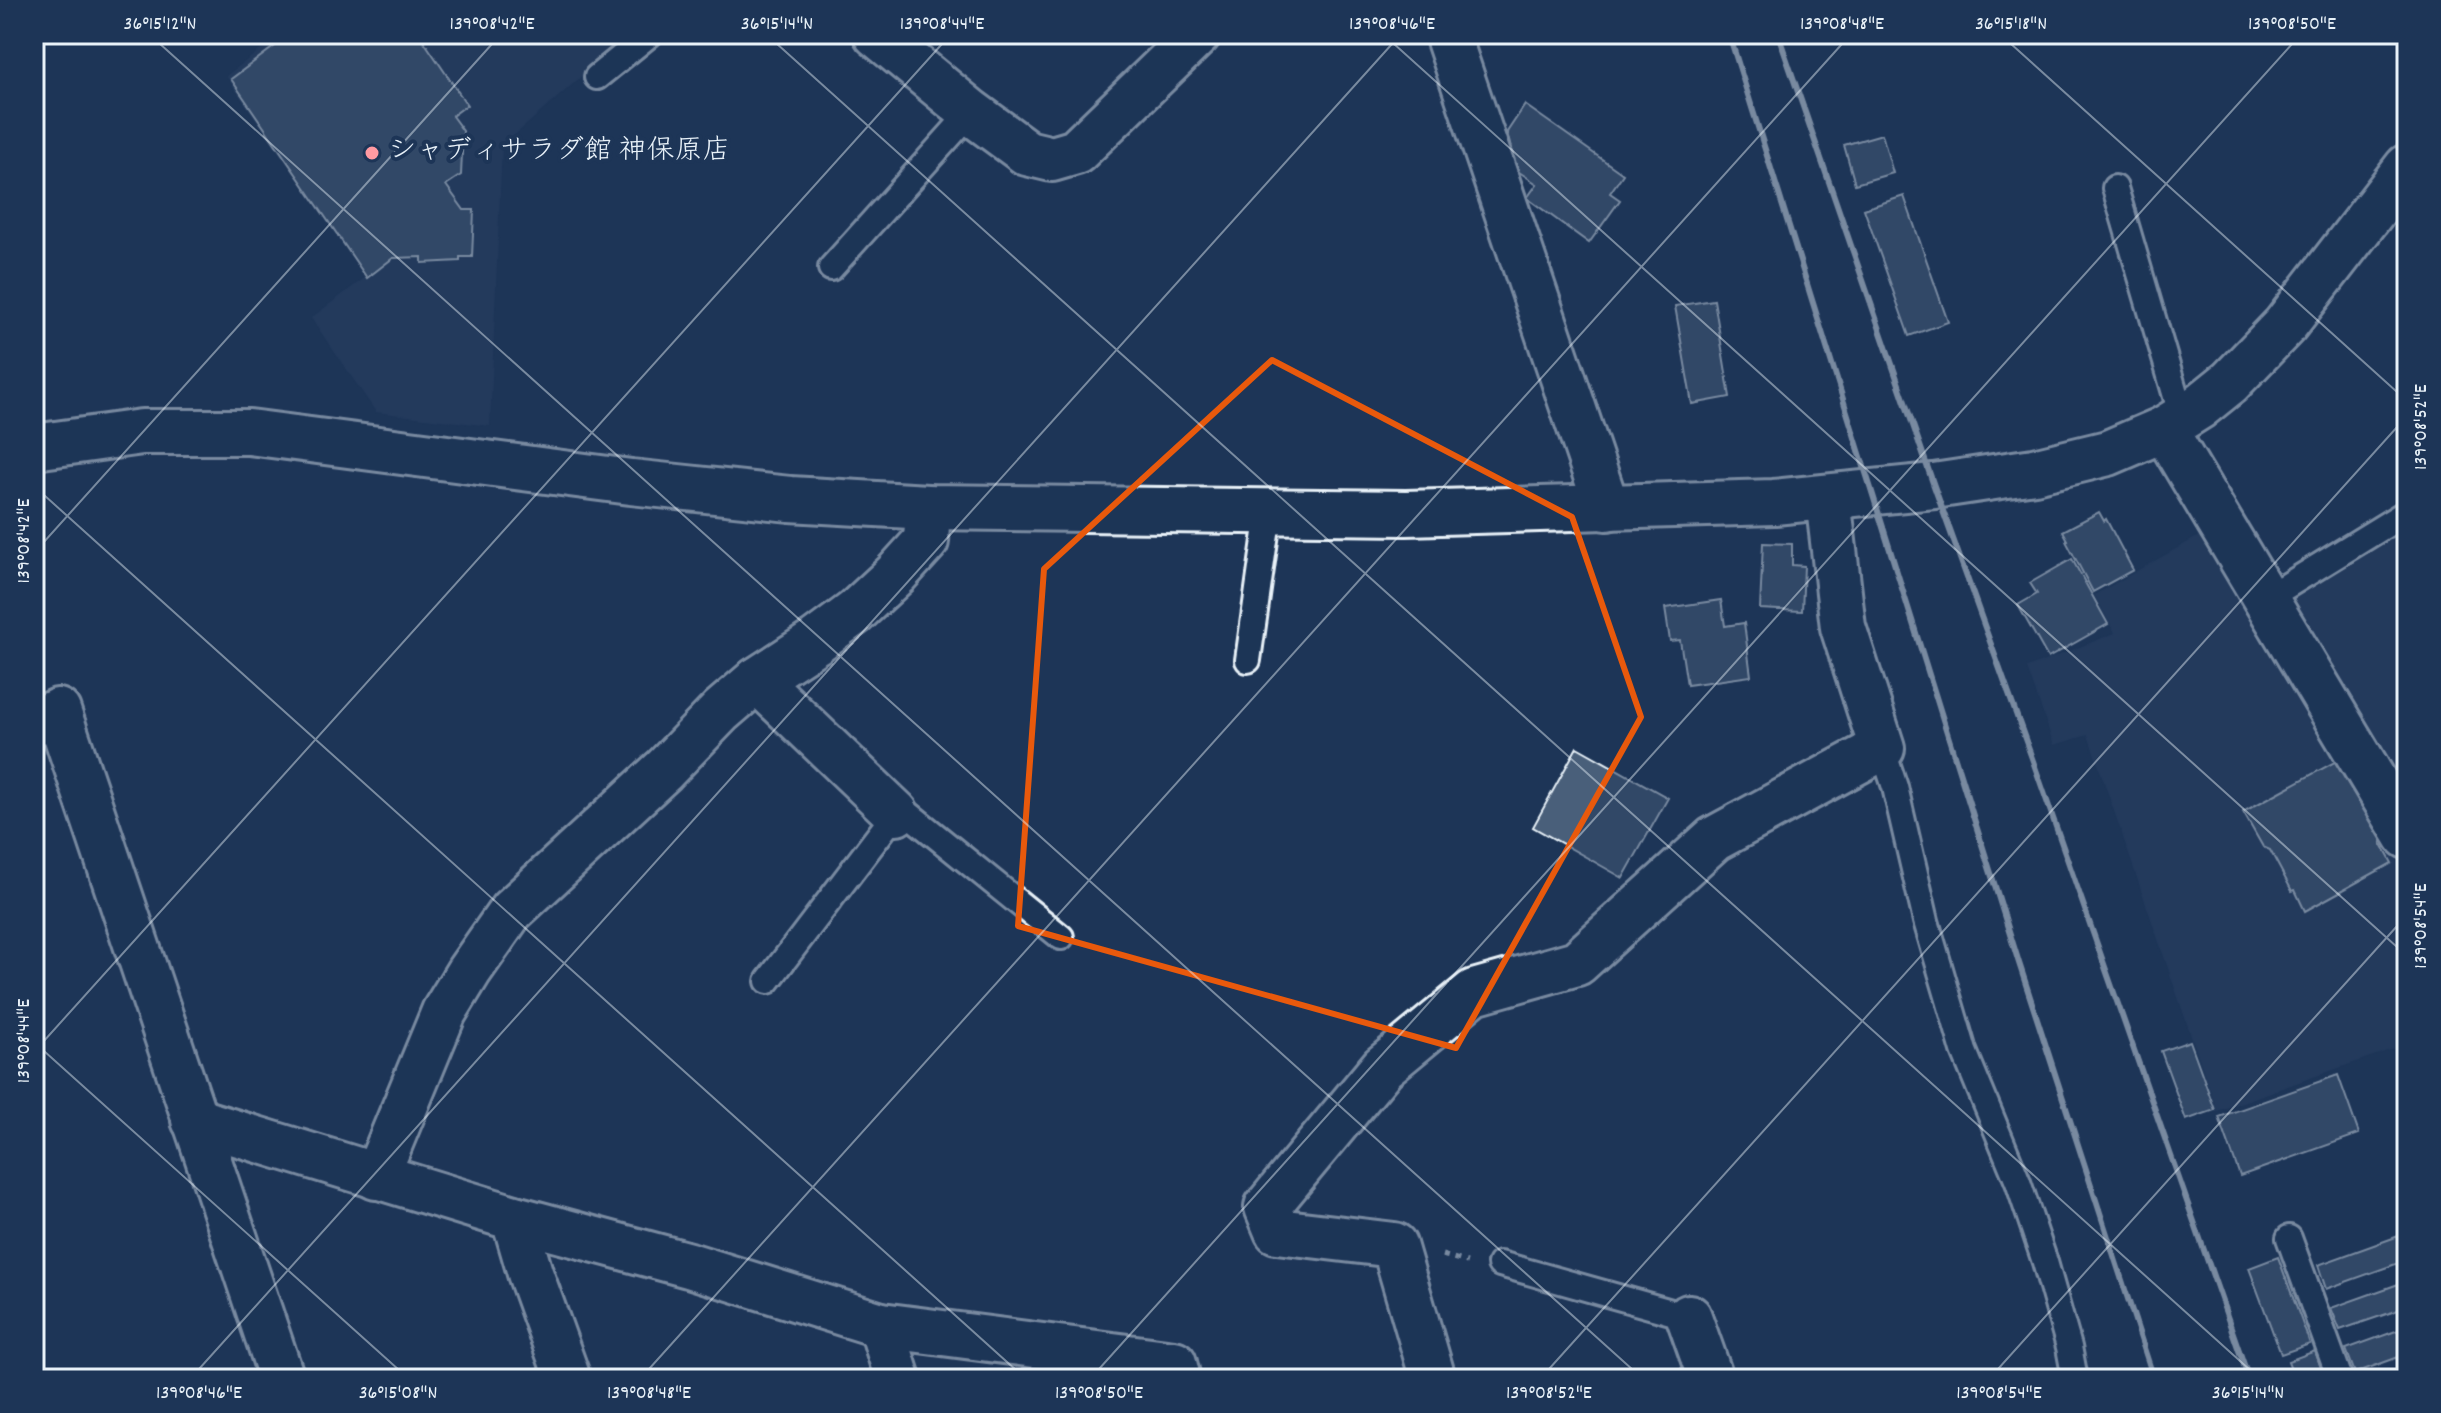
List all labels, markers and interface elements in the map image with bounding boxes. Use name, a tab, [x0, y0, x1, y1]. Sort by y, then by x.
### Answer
text: 36°15'12"N	[124, 11, 196, 39]
text: 139°08'42"E	[450, 11, 534, 39]
text: 36°15'14"N	[741, 11, 813, 39]
text: 139°08'44"E	[900, 11, 984, 39]
text: 139°08'46"E	[1349, 11, 1435, 39]
text: 139°08'48"E	[1800, 11, 1884, 39]
text: 36°15'18"N	[1975, 11, 2047, 39]
text: 139°08'50"E	[2248, 11, 2336, 39]
place label: シャディサラダ館 神保原店	[388, 133, 730, 173]
marker: シャディサラダ館 神保原店	[363, 144, 381, 162]
text: 139°08'52"E	[2408, 384, 2436, 470]
text: 139°08'42"E	[11, 499, 39, 583]
text: 139°08'54"E	[2408, 883, 2436, 969]
text: 139°08'44"E	[11, 999, 39, 1083]
text: 139°08'46"E	[156, 1380, 242, 1408]
text: 36°15'08"N	[359, 1380, 437, 1408]
text: 139°08'48"E	[607, 1380, 691, 1408]
text: 139°08'50"E	[1055, 1380, 1143, 1408]
text: 139°08'52"E	[1506, 1380, 1592, 1408]
text: 139°08'54"E	[1956, 1380, 2042, 1408]
text: 36°15'14"N	[2212, 1380, 2284, 1408]

